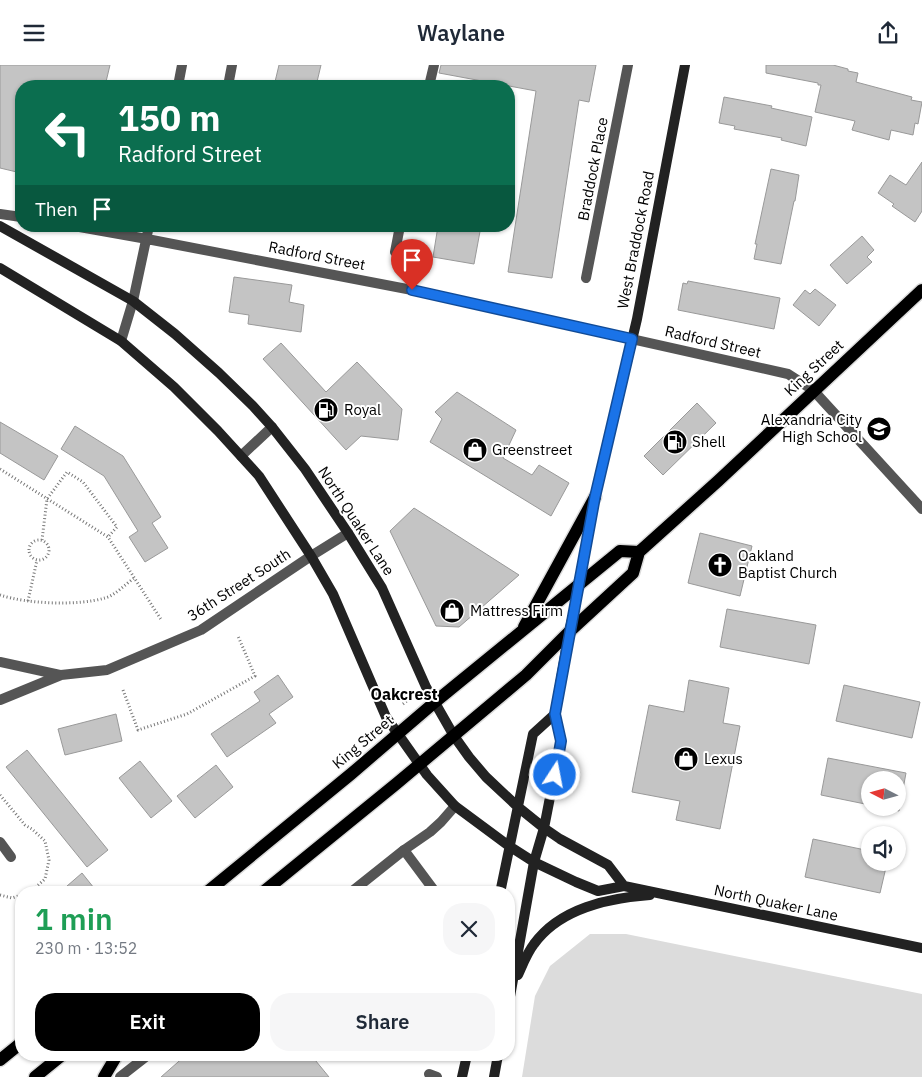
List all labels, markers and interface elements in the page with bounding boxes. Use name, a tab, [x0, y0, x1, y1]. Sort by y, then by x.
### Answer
text: Waylane	[417, 18, 505, 47]
icon: menu	[20, 19, 48, 47]
icon: share	[874, 19, 902, 47]
text: 150 m	[118, 95, 221, 141]
icon: left	[35, 100, 100, 165]
street label: Braddock Place	[573, 116, 612, 222]
text: Radford Street	[118, 139, 262, 168]
street label: West Braddock Road	[613, 169, 658, 310]
icon: arrive	[88, 195, 116, 223]
text: Then	[35, 197, 78, 221]
street label: Radford Street	[267, 237, 367, 274]
pin	[391, 239, 433, 290]
icon: arrive	[398, 246, 426, 274]
street label: Radford Street	[663, 321, 763, 362]
street label: King Street	[780, 335, 847, 400]
fuel station icon: Royal	[313, 397, 339, 423]
place label: Royal	[344, 400, 381, 419]
place label: Alexandria City High School	[761, 410, 863, 446]
school or university icon: Alexandria City High School	[866, 416, 892, 442]
fuel station icon: Shell	[662, 429, 688, 455]
place label: Shell	[692, 432, 726, 451]
shop icon: Greenstreet	[462, 437, 488, 463]
place label: Greenstreet	[492, 440, 572, 459]
street label: North Quaker Lane	[314, 463, 399, 579]
street label: 36th Street South	[183, 544, 294, 625]
place label: Oakland Baptist Church	[738, 546, 837, 582]
church icon: Oakland Baptist Church	[707, 552, 733, 578]
shop icon: Mattress Firm	[439, 598, 465, 624]
place label: Mattress Firm	[470, 601, 563, 620]
district label: Oakcrest	[370, 684, 438, 704]
street label: King Street	[328, 710, 397, 773]
shop icon: Lexus	[673, 746, 699, 772]
position arrow	[528, 748, 580, 800]
place label: Lexus	[704, 749, 743, 768]
north arrow	[861, 771, 906, 816]
map controls	[861, 771, 906, 871]
button: sound	[861, 826, 906, 871]
street label: North Quaker Lane	[712, 880, 840, 925]
text: 1 min	[35, 899, 113, 938]
button: close	[443, 903, 495, 955]
text: 230 m · 13:52	[35, 938, 137, 958]
button: Exit	[35, 993, 260, 1051]
button: Share	[270, 993, 495, 1051]

